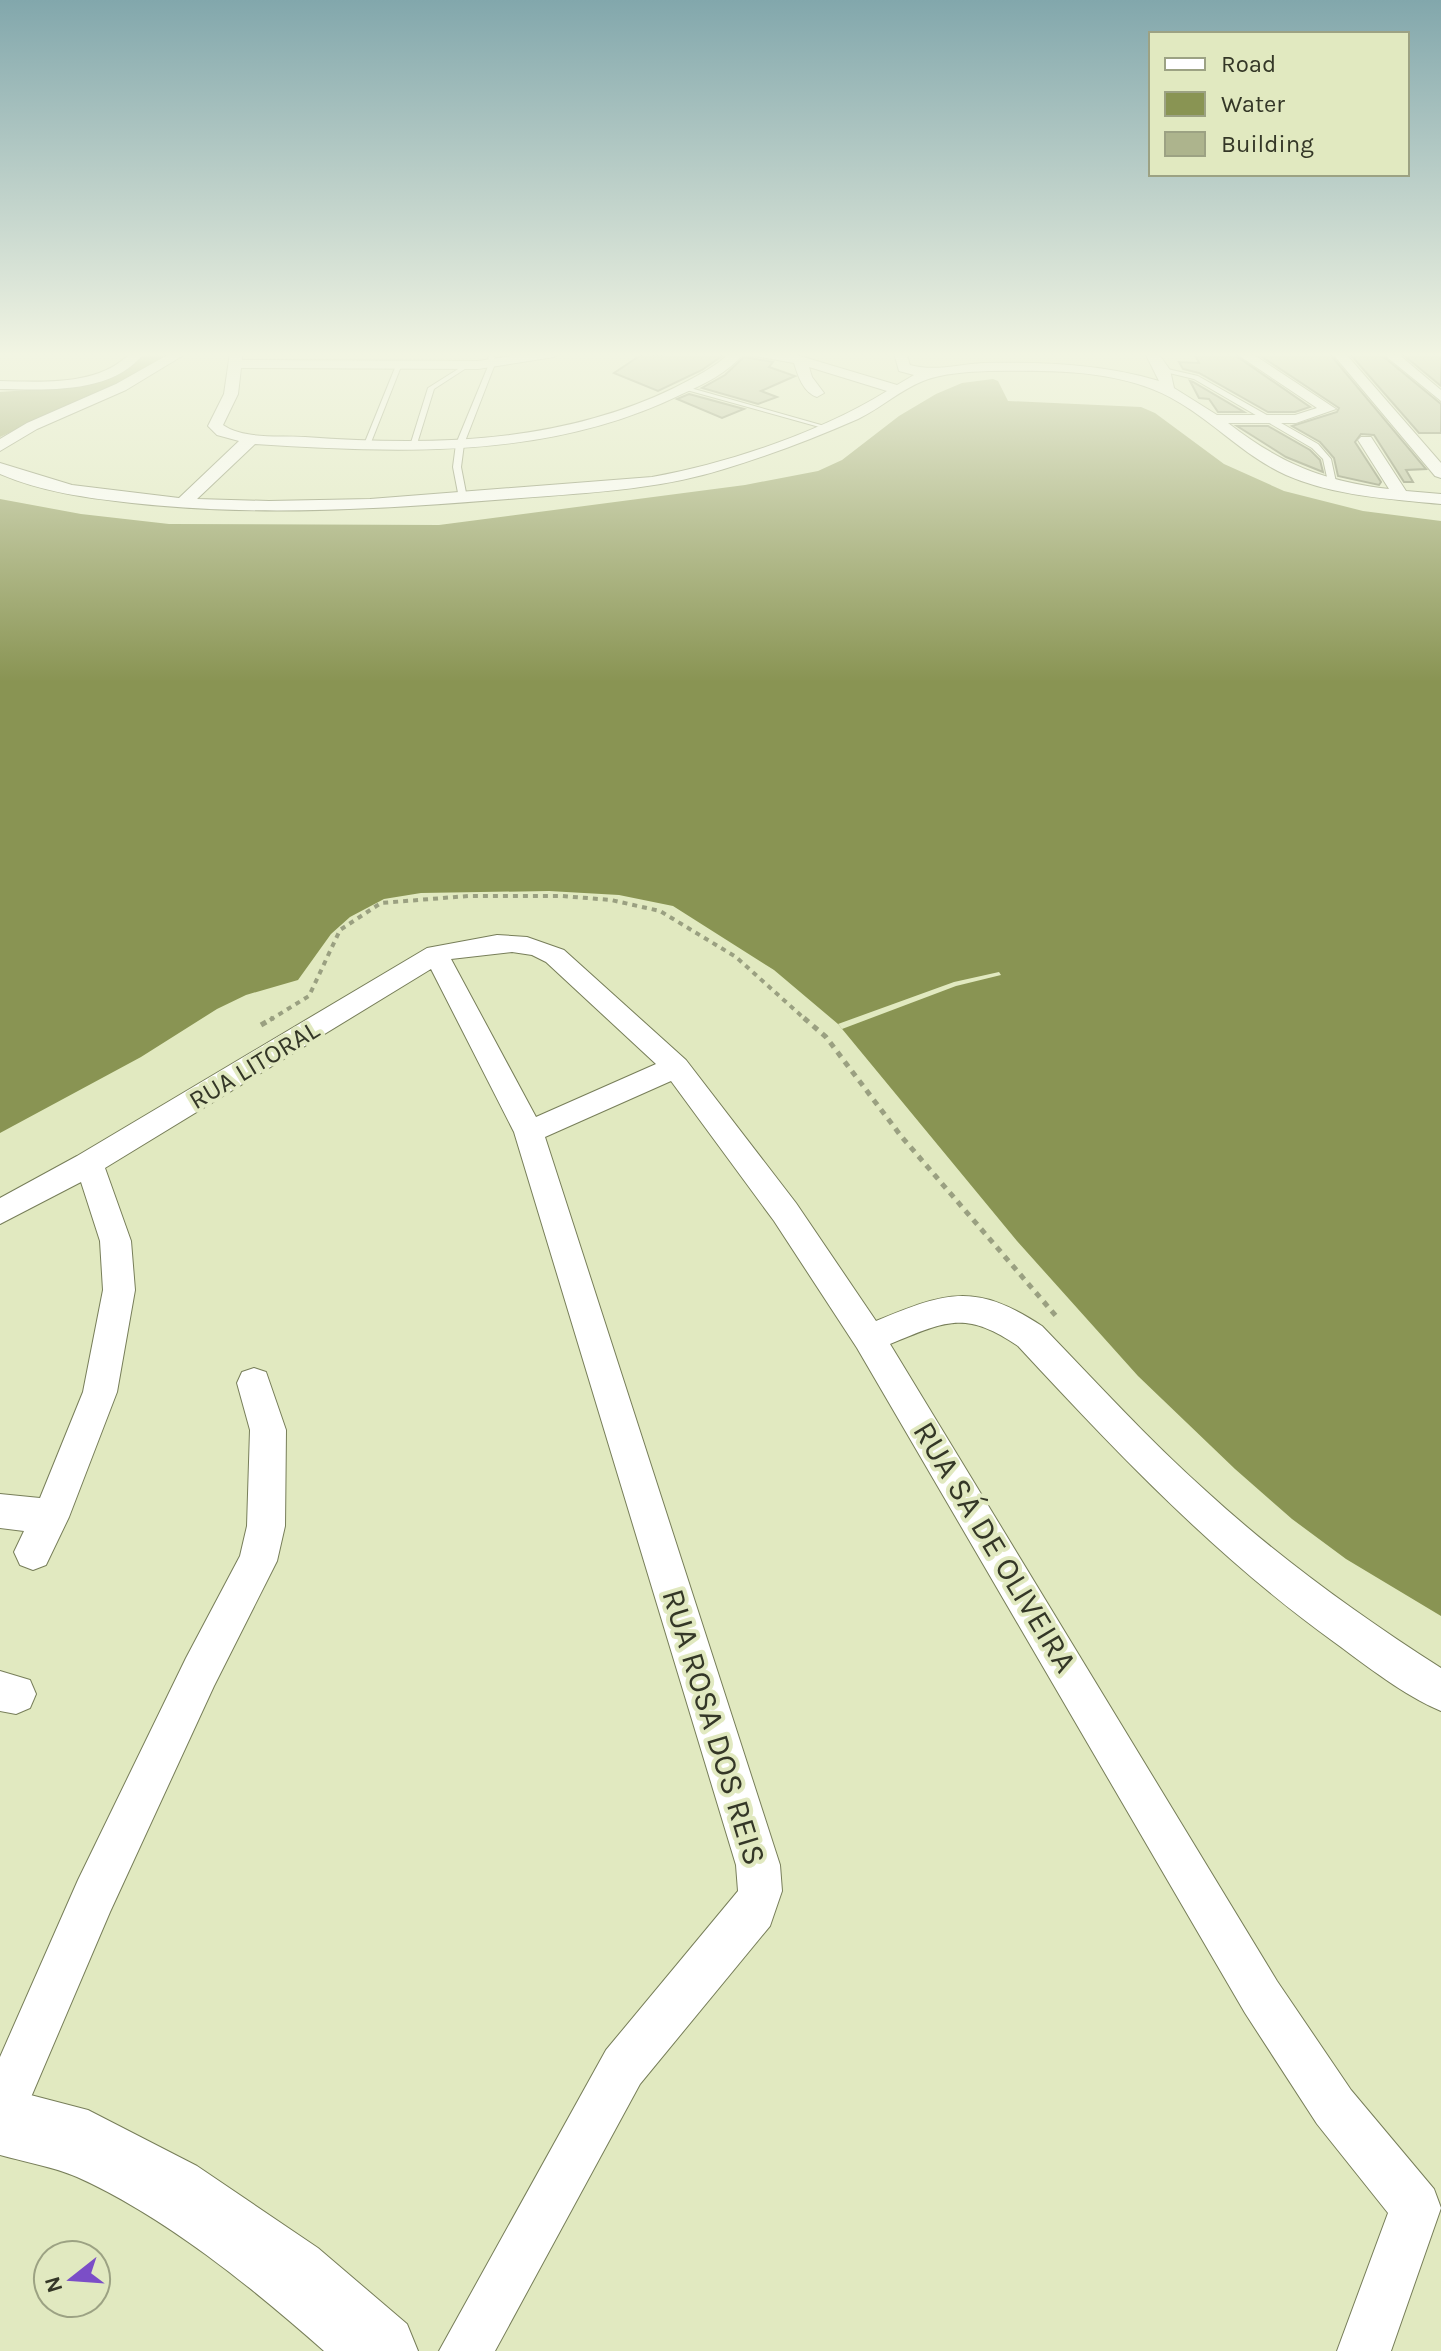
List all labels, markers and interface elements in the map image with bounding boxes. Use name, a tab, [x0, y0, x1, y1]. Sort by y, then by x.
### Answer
legend	[1149, 32, 1409, 176]
text: Road	[1221, 50, 1276, 78]
text: Water	[1221, 90, 1285, 118]
text: Building	[1221, 130, 1314, 158]
street label: RUA LITORAL	[183, 1014, 325, 1116]
street label: RUA SÁ DE OLIVEIRA	[905, 1414, 1086, 1679]
street label: RUA ROSA DOS REIS	[654, 1585, 774, 1869]
north arrow	[32, 2239, 112, 2319]
text: N	[39, 2273, 69, 2296]

